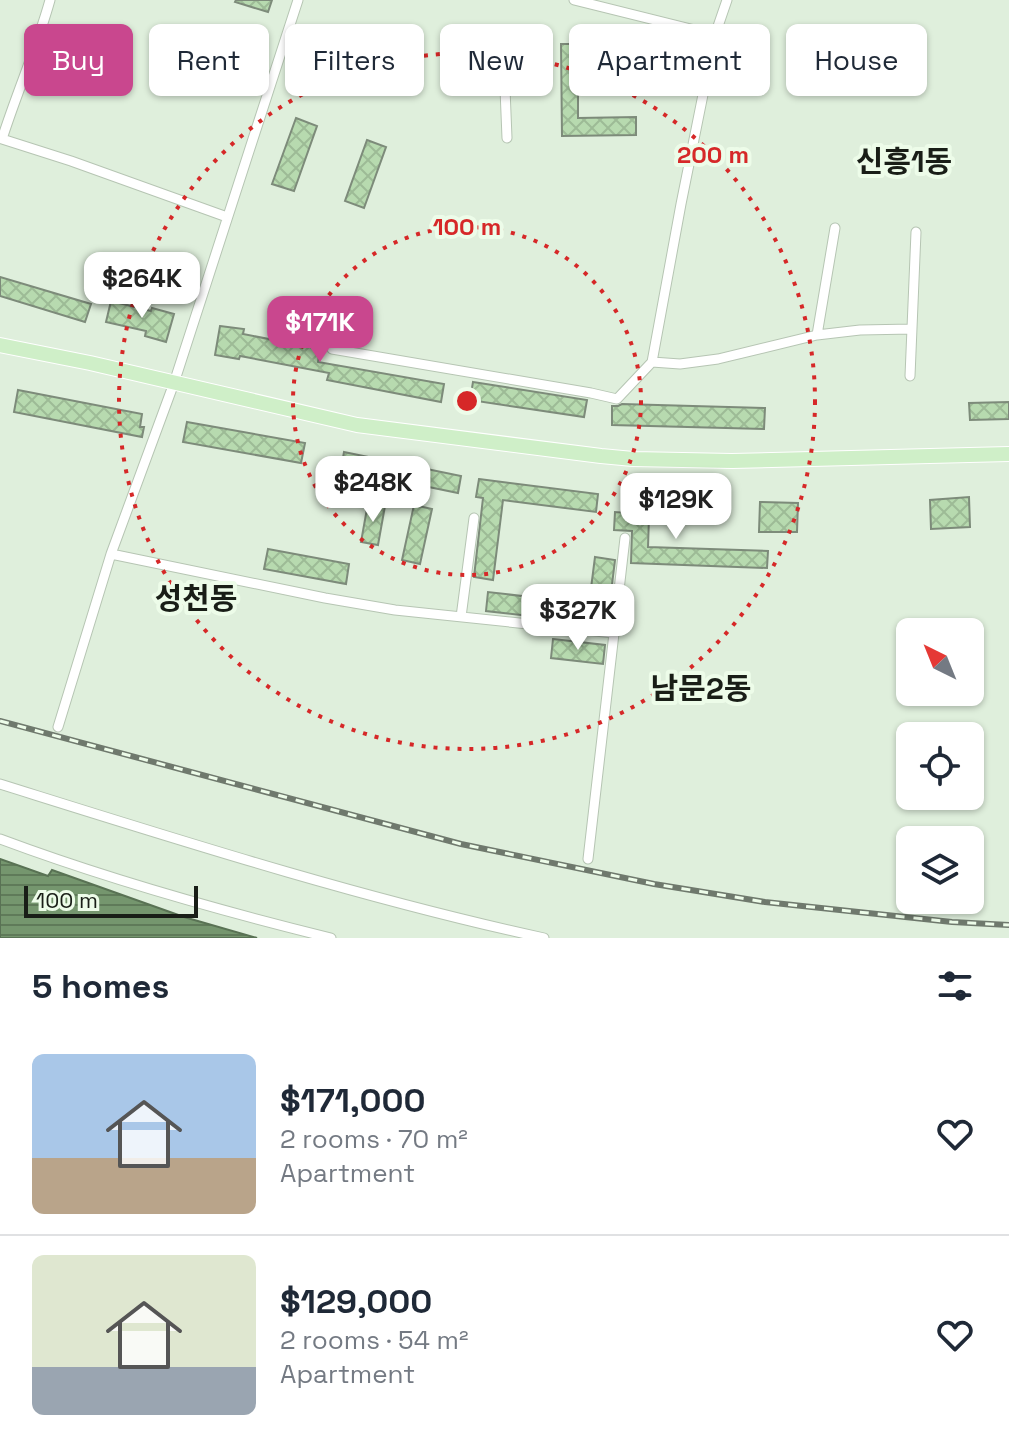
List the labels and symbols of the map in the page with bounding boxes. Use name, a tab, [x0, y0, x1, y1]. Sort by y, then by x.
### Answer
text: 200 m	[677, 139, 749, 170]
district label: 신흥1동	[856, 142, 952, 181]
text: 100 m	[433, 211, 501, 242]
pin: $264K	[86, 252, 198, 320]
pin: $171K	[264, 296, 376, 364]
centre of rings	[453, 387, 481, 415]
pin: $248K	[317, 456, 429, 524]
pin: $129K	[620, 473, 732, 541]
district label: 성천동	[155, 579, 237, 618]
pin: $327K	[522, 584, 634, 652]
north arrow	[896, 618, 984, 706]
district label: 남문2동	[651, 669, 751, 708]
scale bar	[24, 882, 198, 918]

